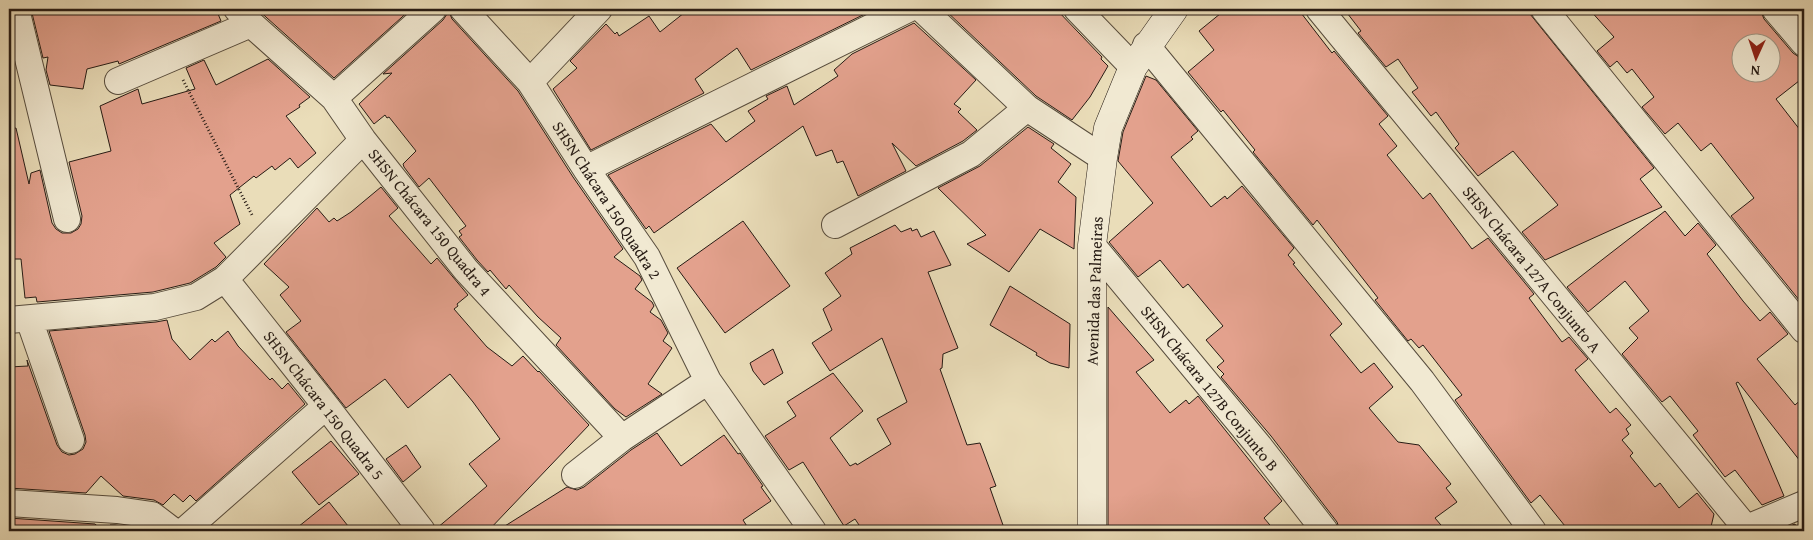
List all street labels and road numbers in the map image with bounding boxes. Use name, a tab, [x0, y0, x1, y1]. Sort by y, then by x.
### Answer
street label: SHSN Chácara 150 Quadra 2	[547, 116, 667, 284]
street label: SHSN Chácara 150 Quadra 4	[363, 143, 497, 301]
street label: SHSN Chácara 127A Conjunto A	[1457, 180, 1607, 358]
street label: Avenida das Palmeiras	[1079, 216, 1109, 366]
street label: SHSN Chácara 127B Conjunto B	[1135, 300, 1285, 476]
street label: SHSN Chácara 150 Quadra 5	[258, 325, 390, 485]

